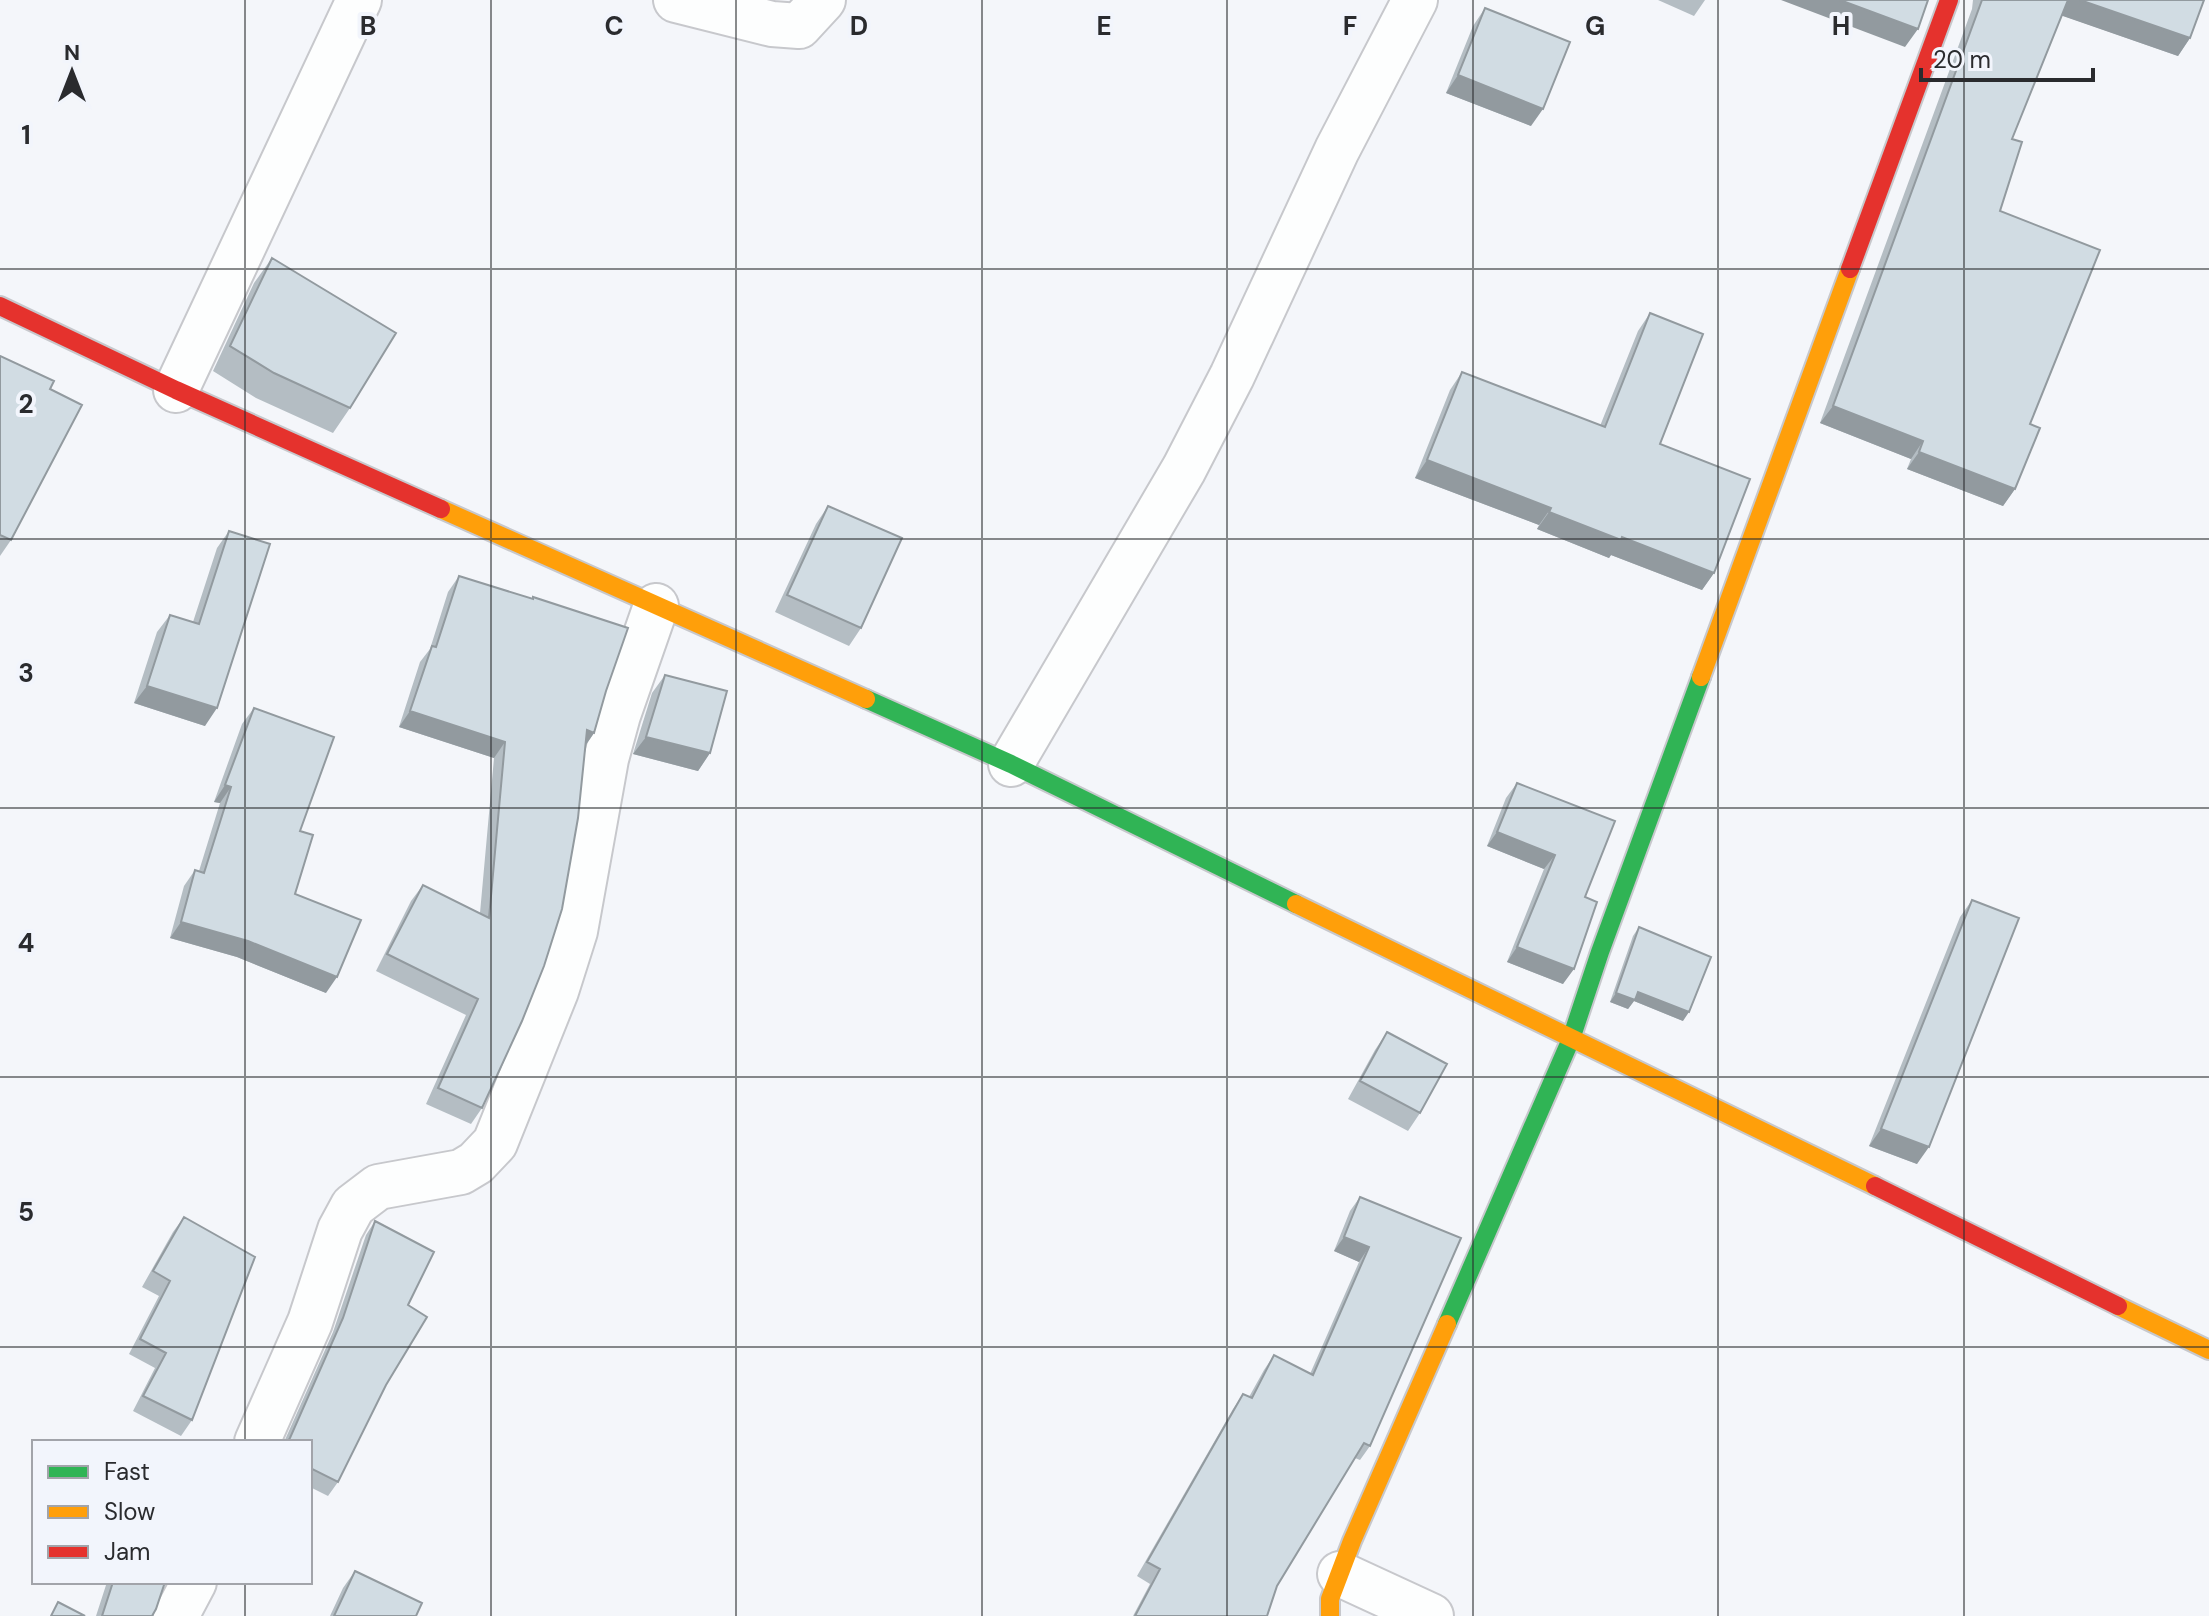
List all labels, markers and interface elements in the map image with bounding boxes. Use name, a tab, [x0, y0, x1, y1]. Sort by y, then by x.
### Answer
text: B	[360, 9, 376, 43]
text: C	[604, 9, 624, 43]
text: D	[850, 9, 868, 43]
text: E	[1096, 9, 1112, 43]
text: F	[1343, 9, 1357, 43]
text: G	[1585, 9, 1605, 43]
text: H	[1832, 9, 1850, 43]
north arrow	[32, 32, 112, 112]
scale bar	[1921, 32, 2093, 82]
text: N	[64, 38, 80, 67]
text: 20 m	[1933, 44, 1991, 75]
text: 1	[21, 118, 31, 152]
text: 2	[18, 387, 34, 421]
text: 3	[18, 656, 34, 690]
text: 4	[18, 926, 34, 960]
text: 5	[18, 1195, 34, 1229]
legend	[32, 1440, 312, 1584]
text: Fast	[104, 1456, 150, 1487]
text: Slow	[104, 1496, 155, 1527]
text: Jam	[104, 1536, 150, 1567]

